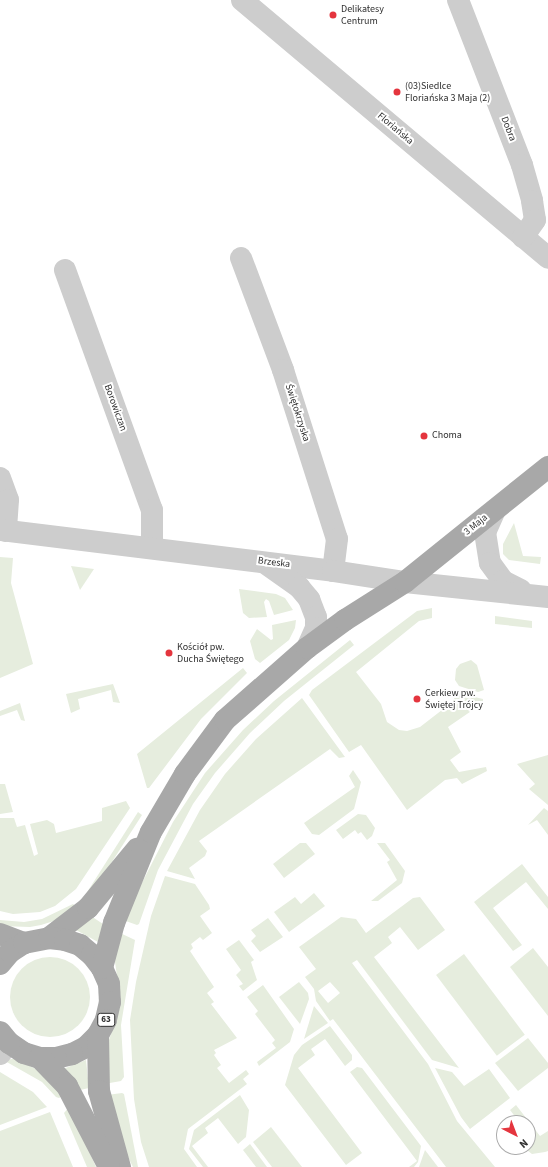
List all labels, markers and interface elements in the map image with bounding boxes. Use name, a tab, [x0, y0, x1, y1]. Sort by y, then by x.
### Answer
place label: Delikatesy Centrum	[341, 3, 384, 26]
marker: Delikatesy Centrum	[328, 10, 338, 20]
place label: (03)Siedlce Floriańska 3 Maja (2)	[405, 80, 490, 104]
marker: (03)Siedlce Floriańska 3 Maja (2)	[392, 87, 402, 97]
street label: Floriańska	[375, 110, 415, 148]
street label: Dobra	[498, 115, 518, 143]
street label: Borowiczan	[101, 383, 129, 433]
street label: Świętokrzyska	[282, 383, 312, 443]
place label: Choma	[432, 430, 462, 442]
marker: Choma	[419, 431, 429, 441]
street label: 3 Maja	[462, 512, 490, 538]
street label: Brzeska	[257, 555, 291, 571]
place label: Kościół pw. Ducha Świętego	[177, 641, 244, 664]
marker: Kościół pw. Ducha Świętego	[164, 648, 174, 658]
place label: Cerkiew pw. Świętej Trójcy	[425, 687, 483, 710]
marker: Cerkiew pw. Świętej Trójcy	[412, 694, 422, 704]
road number: 63	[97, 1013, 115, 1027]
north arrow	[496, 1115, 536, 1155]
text: N	[516, 1136, 531, 1152]

